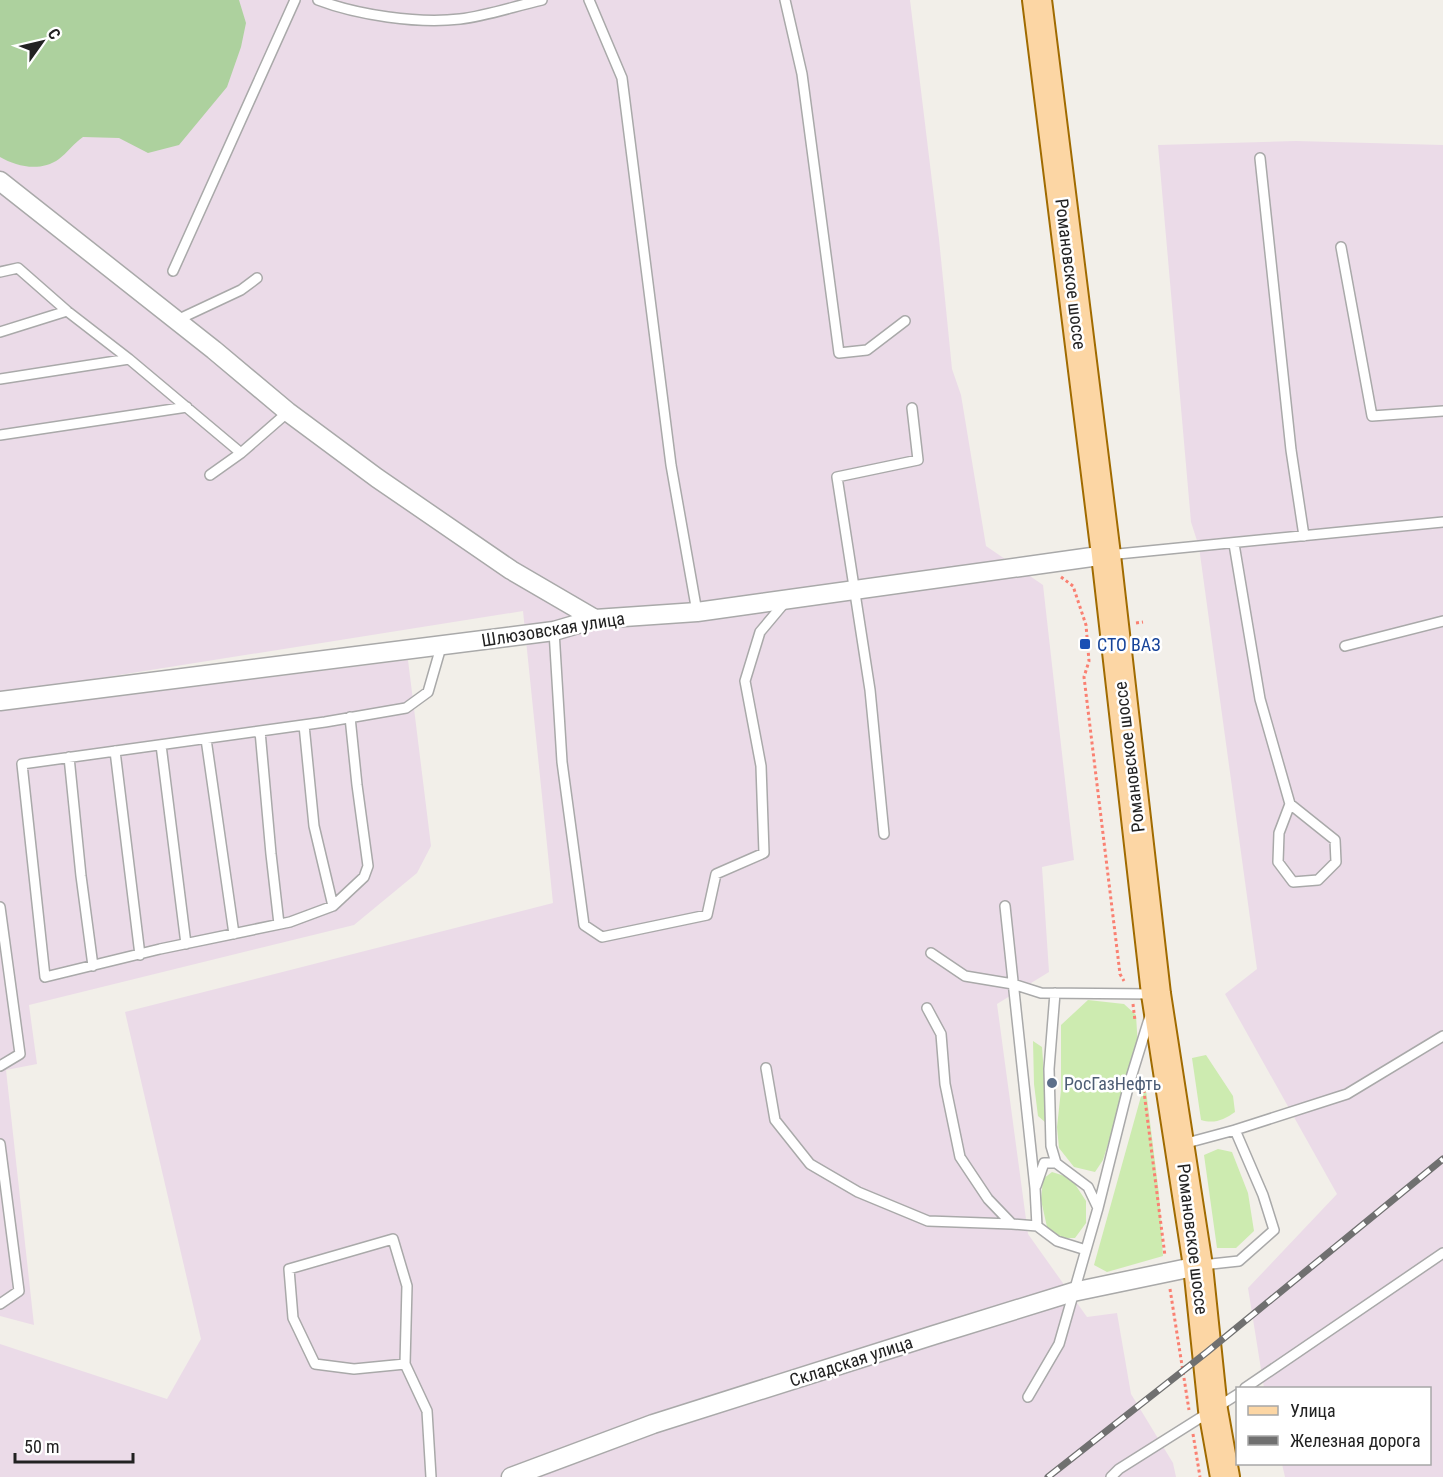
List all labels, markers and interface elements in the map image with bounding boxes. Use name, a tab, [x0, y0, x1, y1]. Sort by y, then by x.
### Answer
north arrow	[12, 12, 72, 72]
text: С	[44, 25, 64, 43]
street label: Романовское шоссе	[1051, 198, 1091, 350]
street label: Шлюзовская улица	[480, 607, 626, 651]
place label: СТО ВАЗ	[1097, 634, 1161, 655]
marker: СТО ВАЗ	[1078, 637, 1092, 651]
street label: Романовское шоссе	[1109, 681, 1149, 833]
place label: РосГазНефть	[1064, 1073, 1161, 1094]
marker: РосГазНефть	[1045, 1076, 1059, 1090]
street label: Романовское шоссе	[1173, 1163, 1213, 1315]
street label: Складская улица	[787, 1331, 915, 1391]
legend	[1236, 1387, 1431, 1465]
text: Улица	[1290, 1400, 1336, 1421]
scale bar	[15, 1426, 134, 1464]
text: Железная дорога	[1290, 1430, 1421, 1451]
text: 50 m	[24, 1436, 59, 1457]

